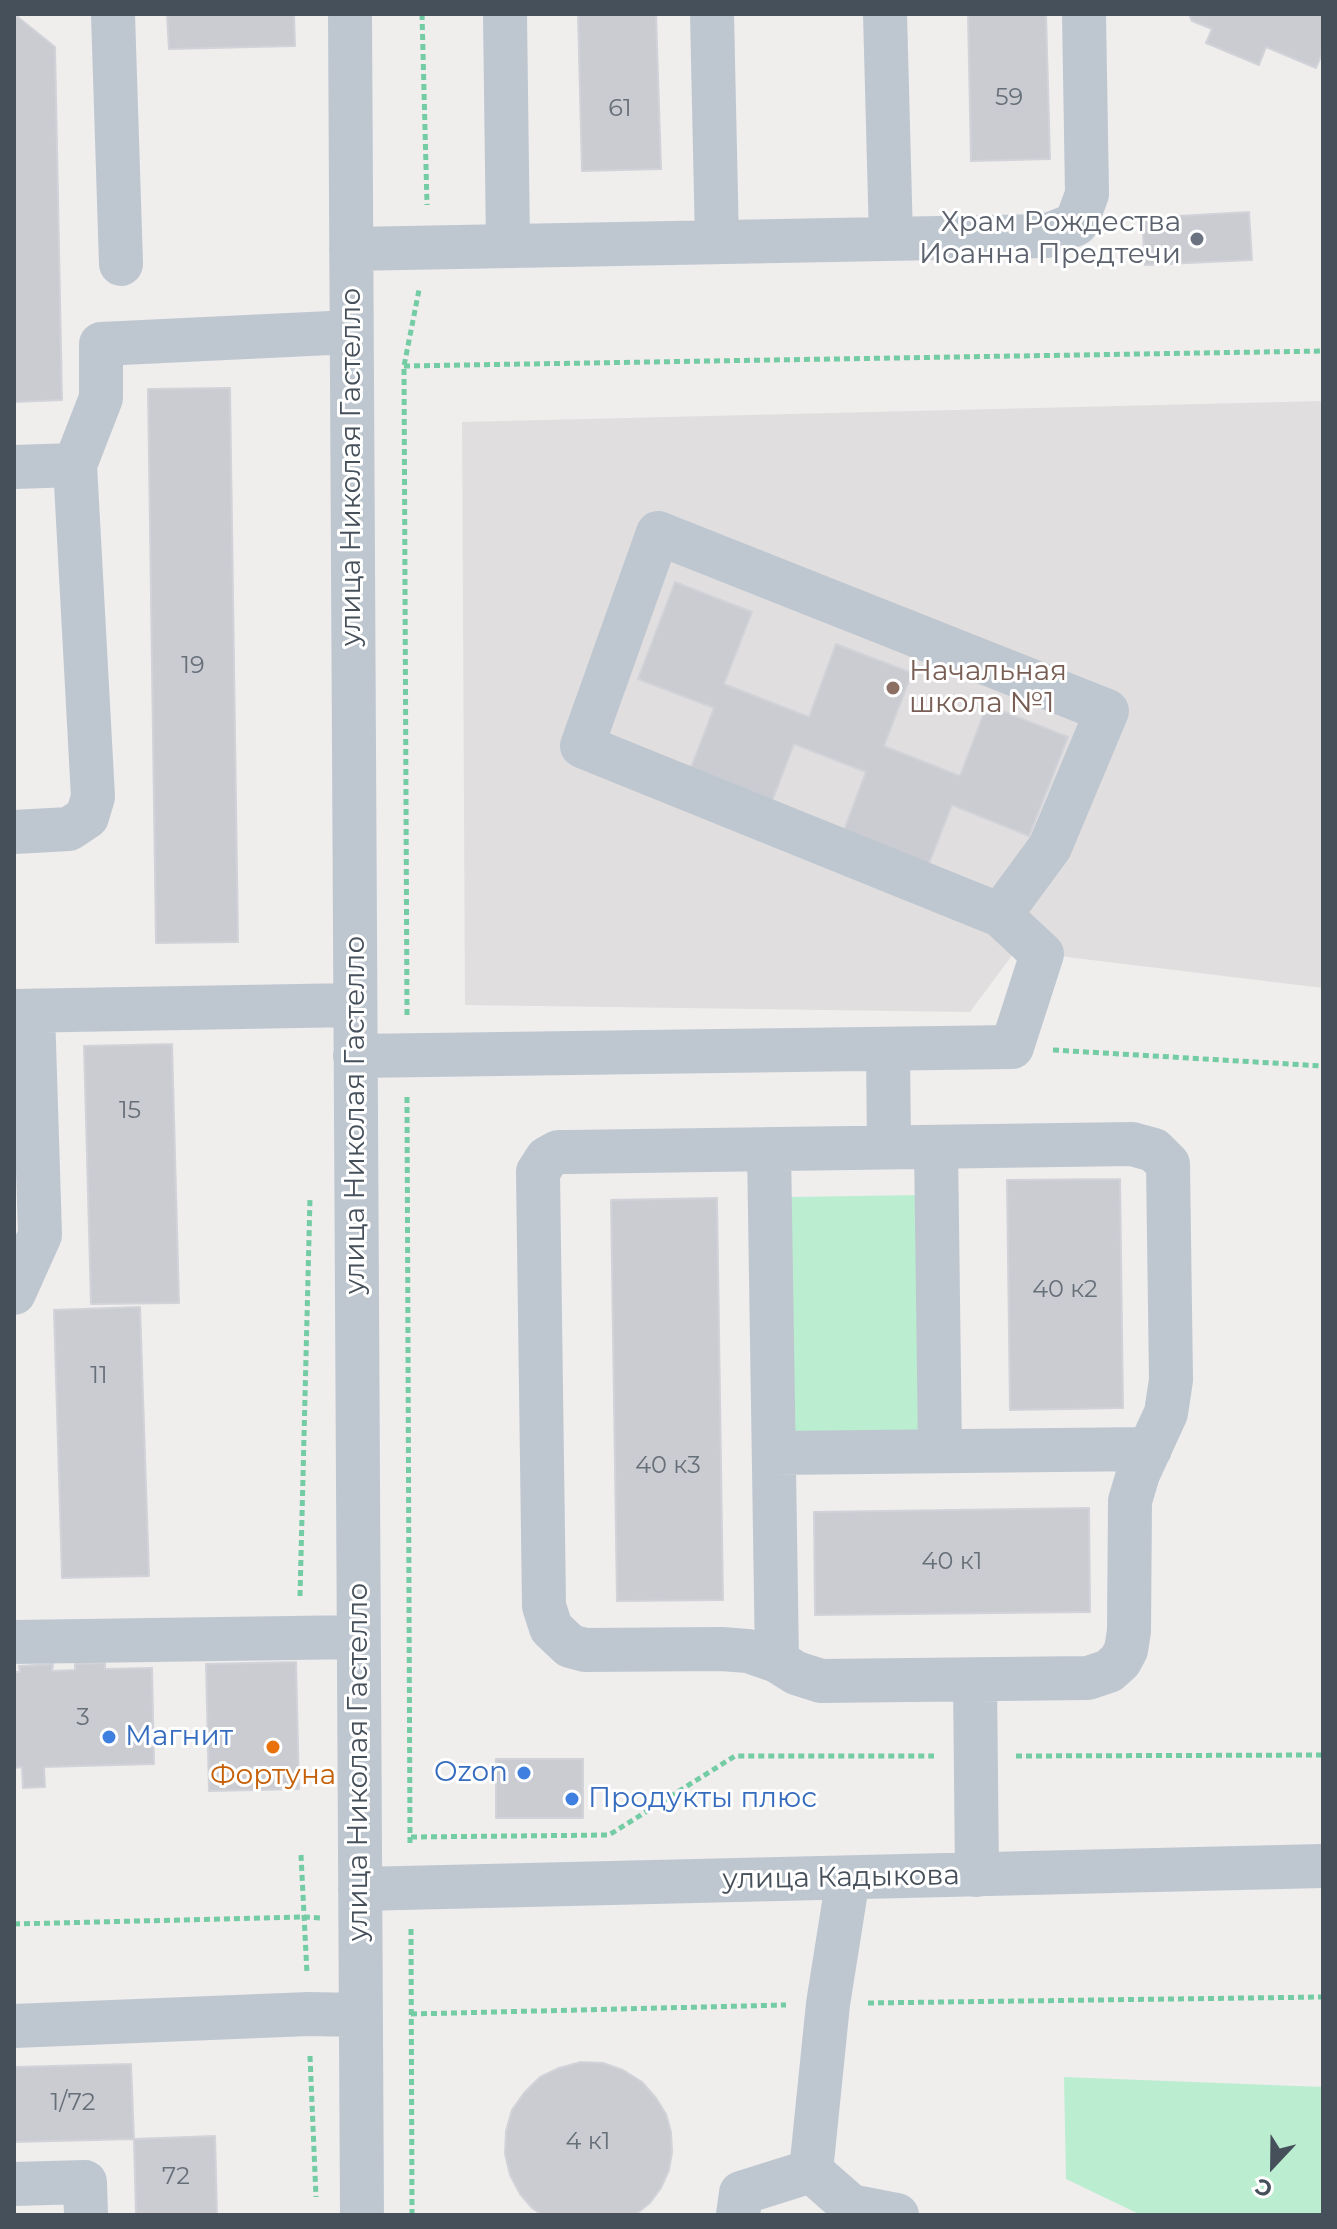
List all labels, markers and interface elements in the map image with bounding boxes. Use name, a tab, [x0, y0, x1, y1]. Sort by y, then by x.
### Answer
house number: 59	[995, 84, 1023, 112]
house number: 61	[608, 95, 632, 123]
place label: Храм Рождества Иоанна Предтечи	[919, 206, 1181, 272]
marker: Храм Рождества Иоанна Предтечи	[1188, 230, 1206, 248]
street label: улица Николая Гастелло	[335, 288, 369, 646]
house number: 19	[181, 652, 205, 680]
place label: Начальная школа №1	[909, 655, 1067, 721]
marker: Начальная школа №1	[884, 679, 902, 697]
street label: улица Николая Гастелло	[339, 936, 373, 1294]
house number: 15	[119, 1097, 141, 1125]
house number: 40 к2	[1032, 1276, 1098, 1304]
house number: 11	[90, 1362, 108, 1390]
house number: 40 к3	[635, 1452, 701, 1480]
house number: 40 к1	[922, 1548, 982, 1576]
street label: улица Николая Гастелло	[342, 1583, 376, 1941]
house number: 3	[76, 1704, 90, 1732]
place label: Магнит	[125, 1720, 233, 1754]
marker: Магнит	[100, 1728, 118, 1746]
marker: Фортуна	[264, 1738, 282, 1756]
place label: Ozon	[434, 1756, 508, 1790]
place label: Фортуна	[210, 1759, 336, 1793]
marker: Ozon	[515, 1764, 533, 1782]
place label: Продукты плюс	[588, 1782, 817, 1816]
marker: Продукты плюс	[563, 1790, 581, 1808]
street label: улица Кадыкова	[722, 1859, 960, 1897]
house number: 1/72	[51, 2089, 95, 2117]
north arrow	[1233, 2125, 1313, 2205]
house number: 4 к1	[566, 2128, 610, 2156]
house number: 72	[162, 2163, 190, 2191]
text: С	[1251, 2172, 1276, 2203]

